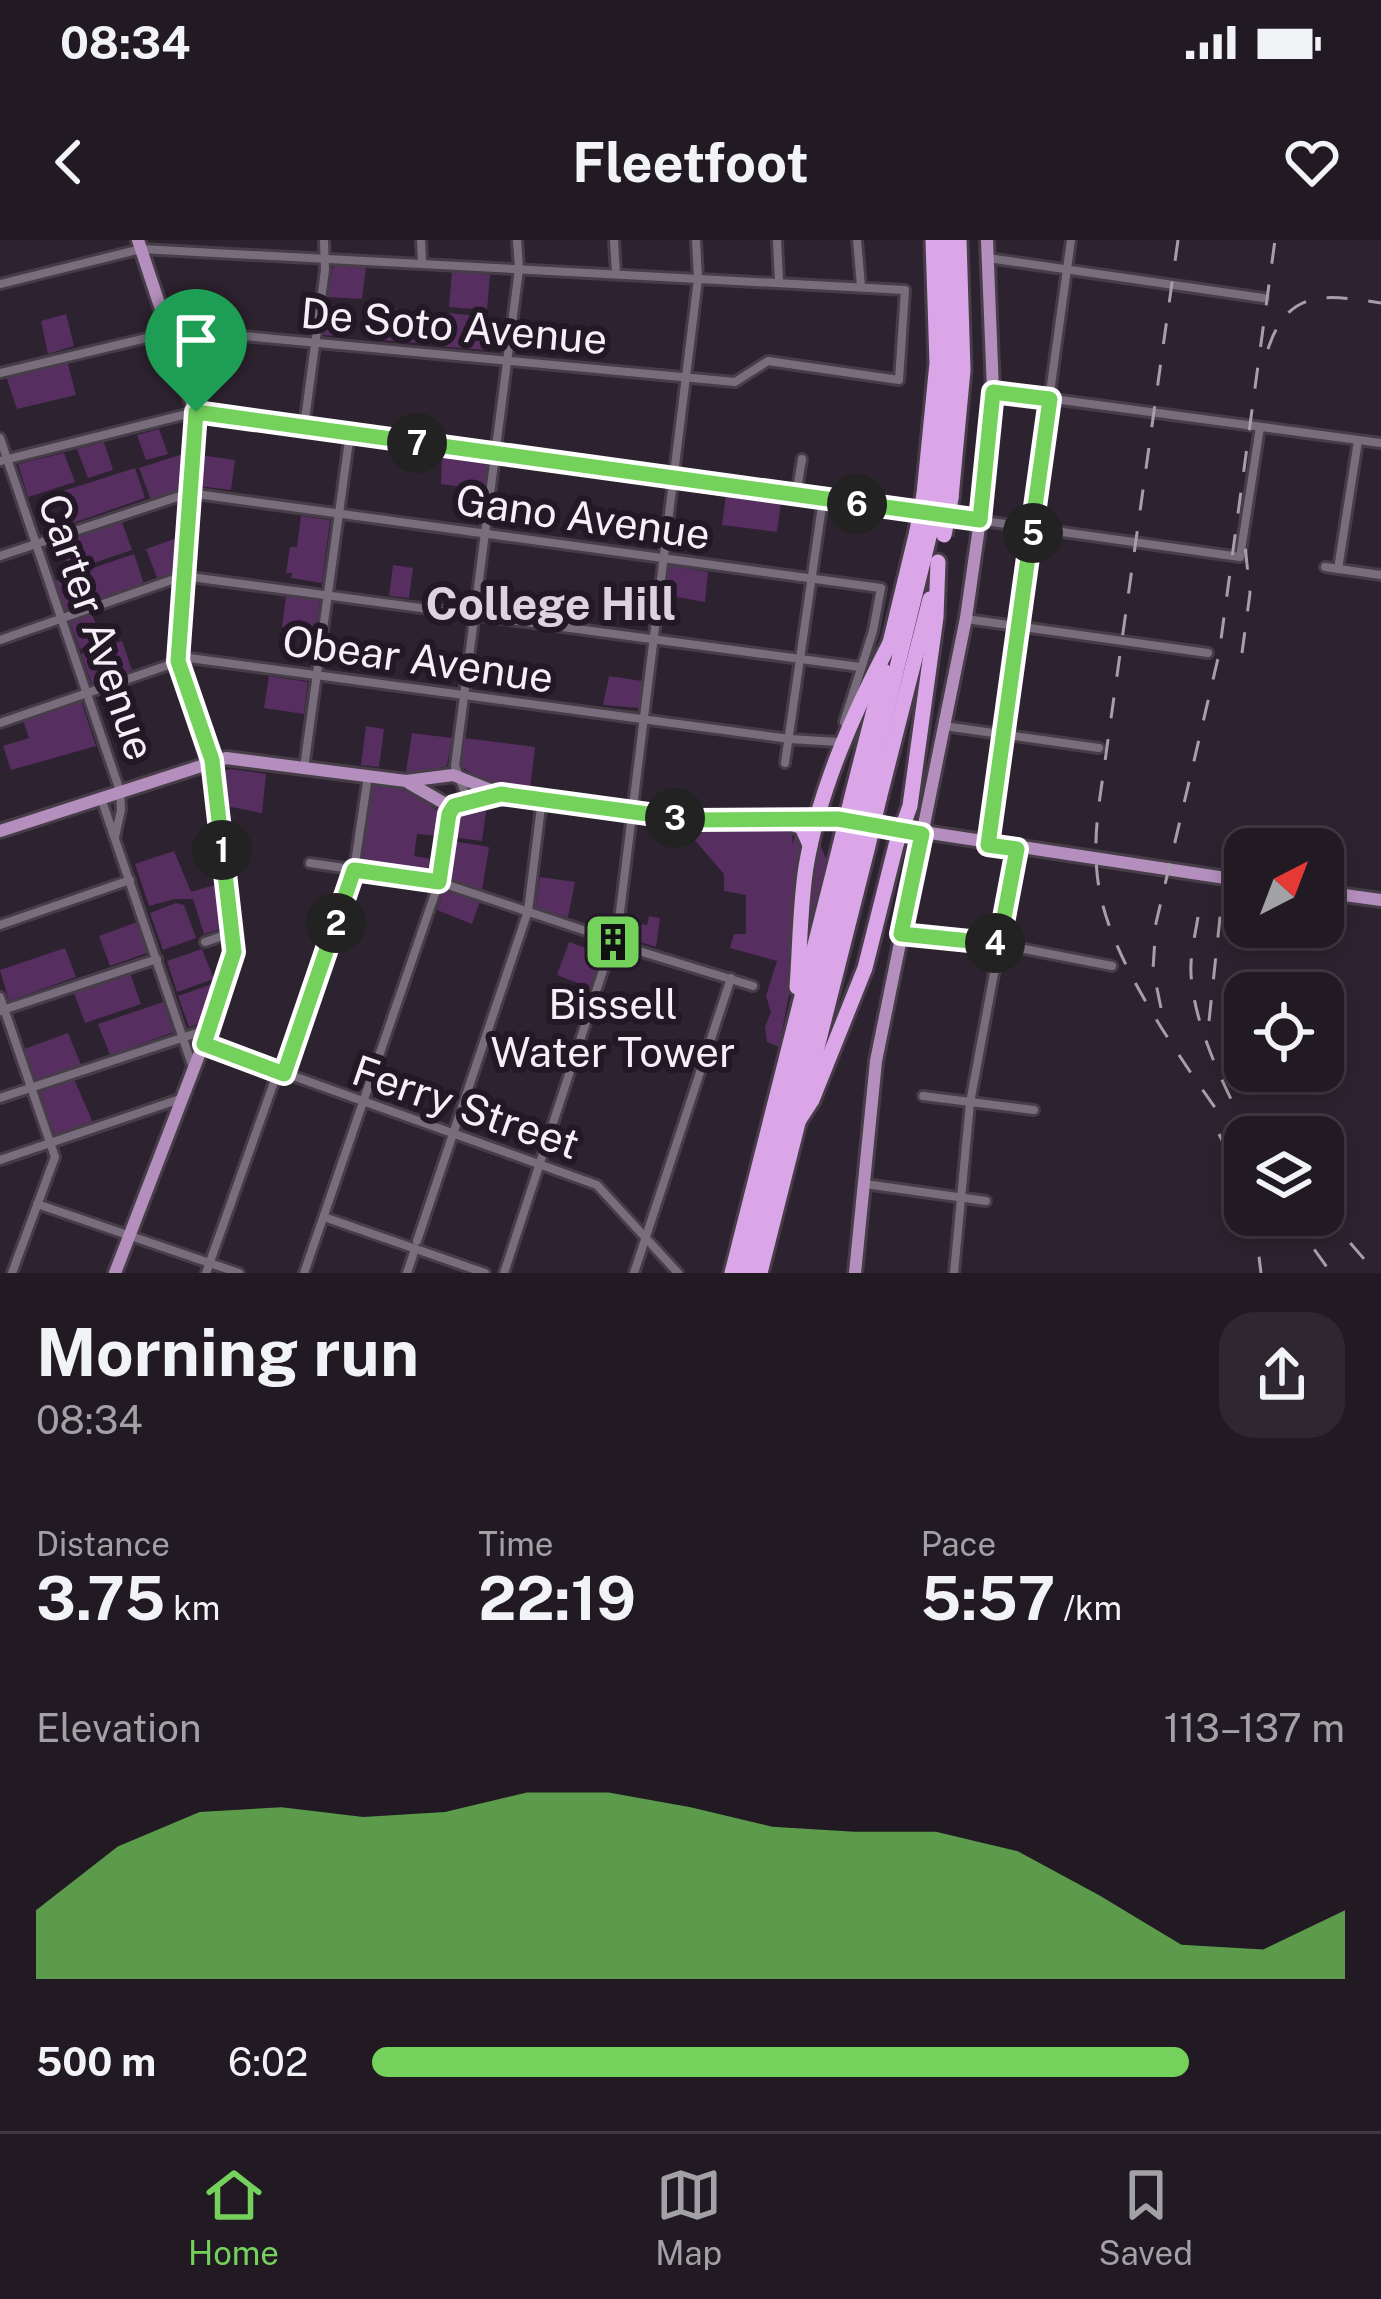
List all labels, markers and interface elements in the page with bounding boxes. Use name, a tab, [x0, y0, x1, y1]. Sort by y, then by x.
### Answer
text: 08:34	[60, 16, 190, 69]
icon: back	[36, 129, 102, 195]
icon: heart	[1279, 129, 1345, 195]
text: Fleetfoot	[572, 131, 809, 194]
street label: De Soto Avenue	[299, 288, 609, 363]
pin	[145, 289, 247, 412]
icon: arrive	[163, 307, 229, 373]
pin: 7	[387, 413, 447, 473]
text: 7	[407, 424, 427, 462]
street label: Gano Avenue	[453, 474, 713, 559]
pin: 6	[827, 474, 887, 534]
text: 6	[846, 485, 868, 523]
street label: Carter Avenue	[29, 487, 166, 766]
pin: 5	[1003, 503, 1063, 563]
text: 5	[1022, 514, 1044, 552]
district label: College Hill	[426, 577, 676, 630]
street label: Obear Avenue	[279, 615, 557, 702]
pin: 3	[645, 788, 705, 848]
text: 3	[664, 799, 686, 837]
pin: 1	[192, 820, 252, 880]
north arrow	[1224, 828, 1344, 948]
map controls	[1224, 828, 1344, 1236]
text: 1	[215, 831, 229, 869]
pin: 2	[306, 893, 366, 953]
text: 2	[326, 904, 346, 942]
building icon: Bissell Water Tower	[582, 911, 644, 973]
pin: 4	[965, 913, 1025, 973]
text: 4	[984, 924, 1006, 962]
button: locate	[1224, 972, 1344, 1092]
place label: Bissell Water Tower	[491, 979, 735, 1076]
street label: Ferry Street	[346, 1045, 586, 1168]
button: layers	[1224, 1116, 1344, 1236]
button: share	[1219, 1312, 1345, 1438]
text: Morning run	[36, 1313, 419, 1391]
text: 08:34	[36, 1397, 143, 1443]
text: Distance	[36, 1525, 170, 1563]
text: Time	[478, 1525, 554, 1563]
text: Pace	[921, 1525, 996, 1563]
text: 3.75	[36, 1563, 165, 1634]
text: 22:19	[478, 1563, 636, 1634]
text: 5:57	[921, 1563, 1055, 1634]
text: km	[165, 1589, 220, 1627]
text: /km	[1055, 1589, 1122, 1627]
text: Elevation	[36, 1705, 202, 1751]
text: 113–137 m	[1164, 1705, 1345, 1751]
text: 500 m	[36, 2039, 156, 2085]
text: 6:02	[228, 2039, 308, 2085]
tab: Home	[188, 2162, 279, 2272]
tab: Map	[655, 2162, 722, 2272]
tab: Saved	[1098, 2162, 1193, 2272]

